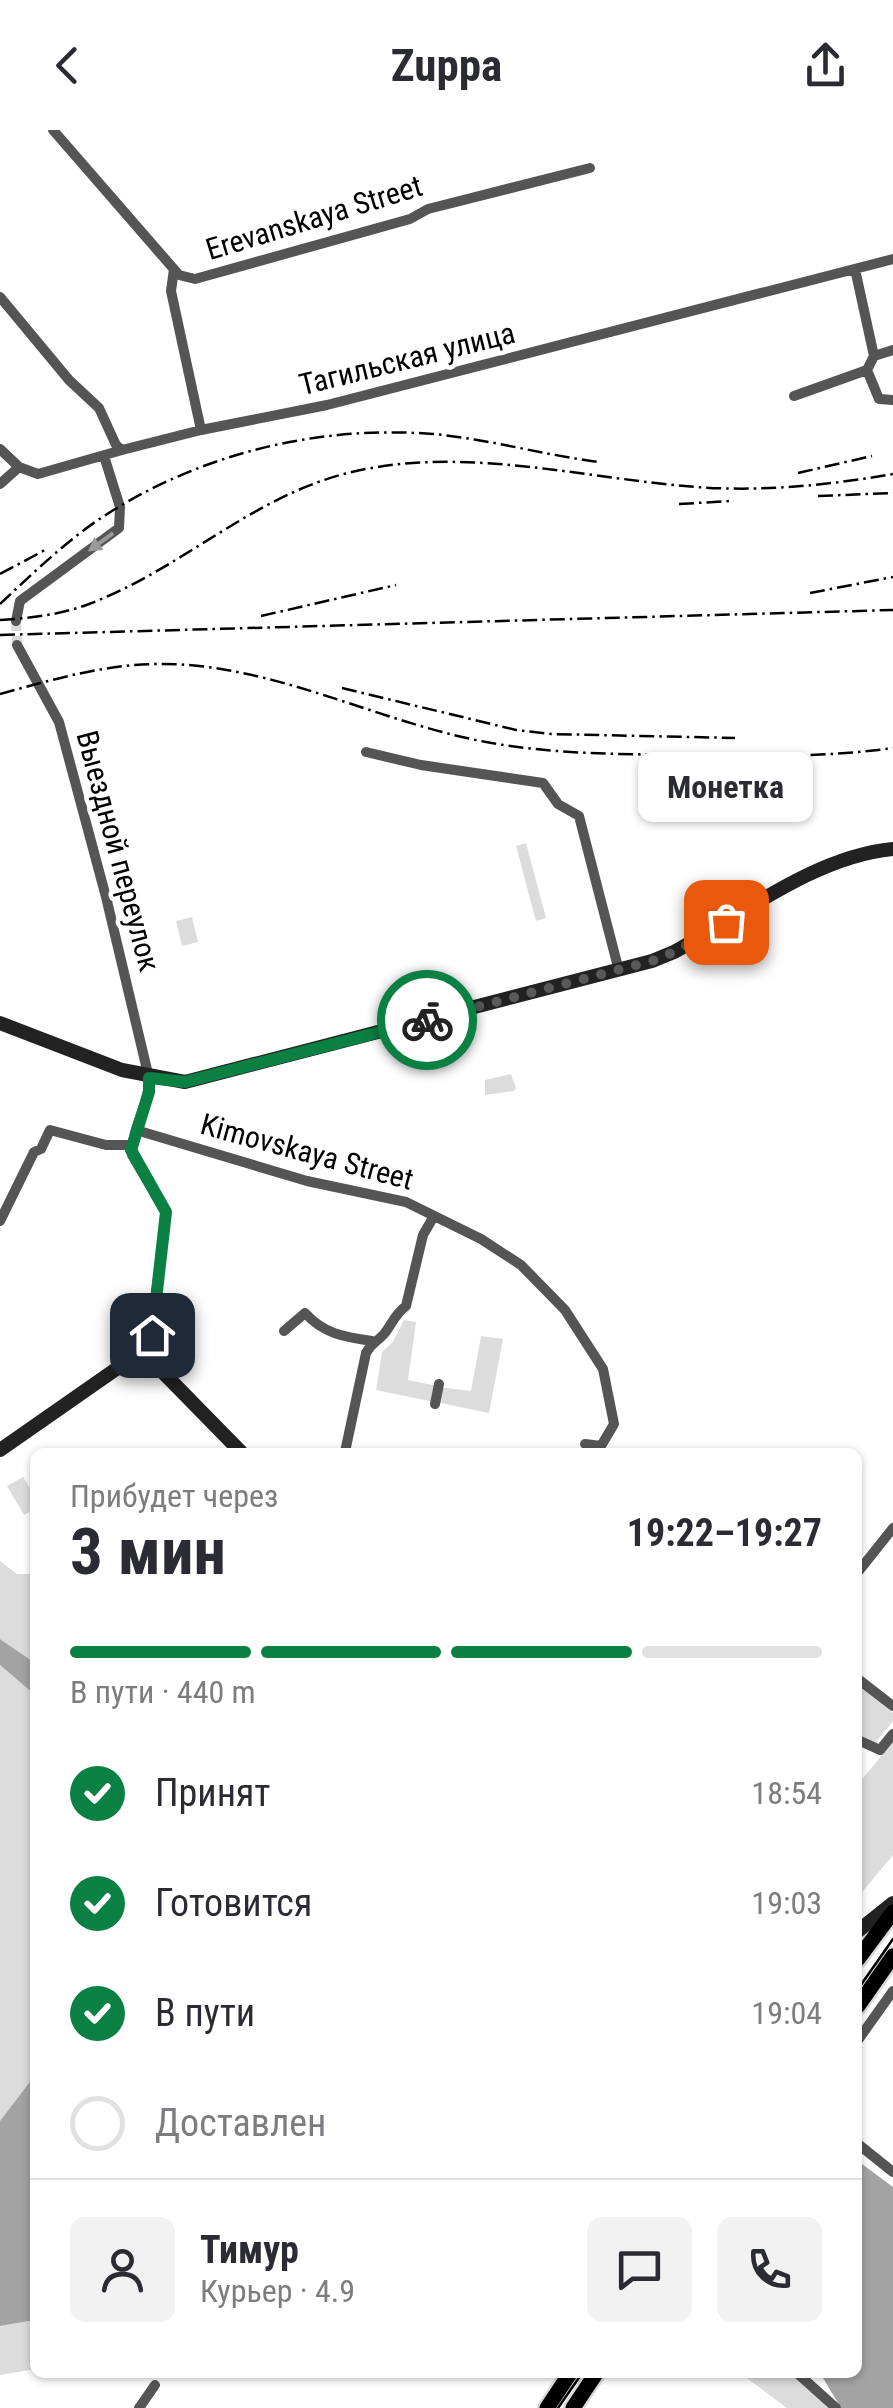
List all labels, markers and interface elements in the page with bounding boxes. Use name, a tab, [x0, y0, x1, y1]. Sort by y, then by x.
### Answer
icon: back	[40, 38, 95, 93]
icon: share	[798, 38, 853, 93]
text: Zuppa	[391, 39, 502, 92]
street label: Erevanskaya Street	[201, 168, 426, 267]
street label: Тагильская улица	[295, 315, 518, 402]
one-way arrow	[88, 532, 114, 551]
street label: Выездной переулок	[70, 727, 167, 975]
callout: Монетка	[638, 752, 814, 822]
text: Монетка	[667, 768, 784, 806]
pin	[684, 880, 769, 965]
icon: bag	[699, 895, 754, 950]
courier	[377, 970, 477, 1070]
icon: bike	[400, 993, 455, 1048]
street label: Kimovskaya Street	[197, 1106, 417, 1197]
pin	[110, 1293, 195, 1378]
icon: home	[125, 1308, 180, 1363]
text: Прибудет через	[70, 1477, 278, 1515]
text: 19:22–19:27	[627, 1511, 822, 1555]
text: 3 мин	[70, 1514, 226, 1590]
text: В пути · 440 m	[70, 1673, 256, 1711]
icon: check	[70, 1766, 125, 1821]
text: Принят	[155, 1771, 271, 1815]
text: 18:54	[751, 1774, 822, 1812]
icon: check	[70, 1876, 125, 1931]
text: Готовится	[155, 1881, 312, 1925]
text: 19:03	[751, 1884, 822, 1922]
icon: check	[70, 1986, 125, 2041]
text: В пути	[155, 1991, 255, 2035]
text: 19:04	[751, 1994, 822, 2032]
text: Доставлен	[155, 2101, 326, 2145]
button: person	[70, 2217, 175, 2322]
button: chat	[587, 2217, 692, 2322]
button: phone	[717, 2217, 822, 2322]
text: Тимур	[200, 2228, 299, 2272]
text: Курьер · 4.9	[200, 2272, 355, 2310]

